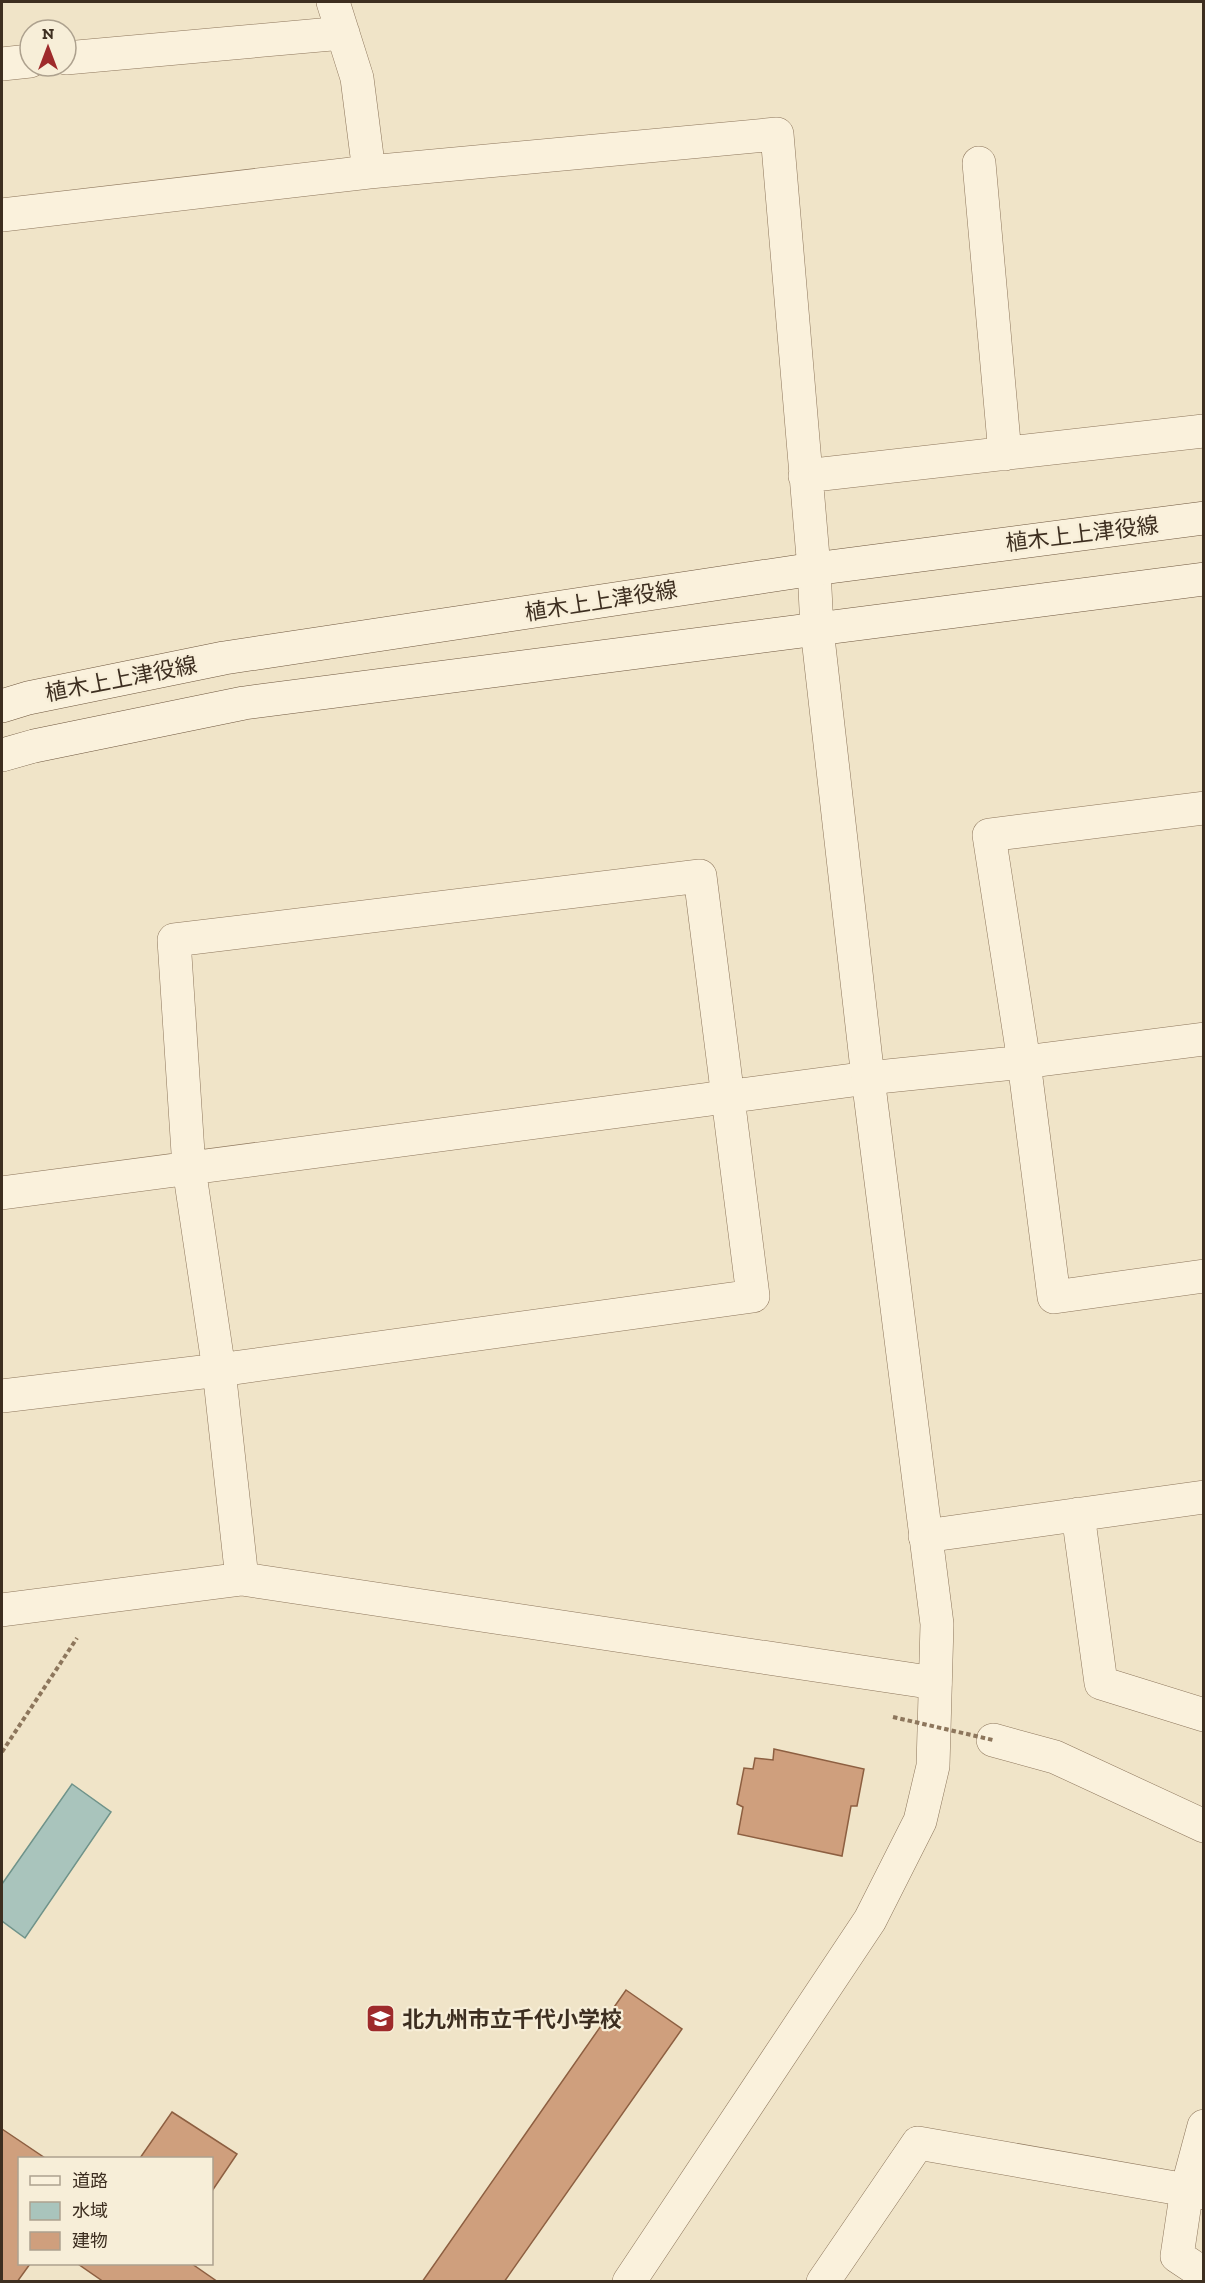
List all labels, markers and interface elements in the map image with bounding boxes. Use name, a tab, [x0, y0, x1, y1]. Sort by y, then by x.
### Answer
north arrow	[18, 18, 78, 78]
text: N	[42, 24, 54, 43]
street label: 植木上上津役線	[1004, 511, 1160, 557]
street label: 植木上上津役線	[523, 576, 679, 626]
street label: 植木上上津役線	[43, 651, 199, 707]
school or university icon: 北九州市立千代小学校	[365, 2003, 397, 2035]
place label: 北九州市立千代小学校	[402, 2006, 622, 2033]
legend	[18, 2157, 213, 2265]
text: 道路	[72, 2170, 108, 2192]
text: 水域	[72, 2200, 108, 2222]
text: 建物	[72, 2230, 108, 2252]

